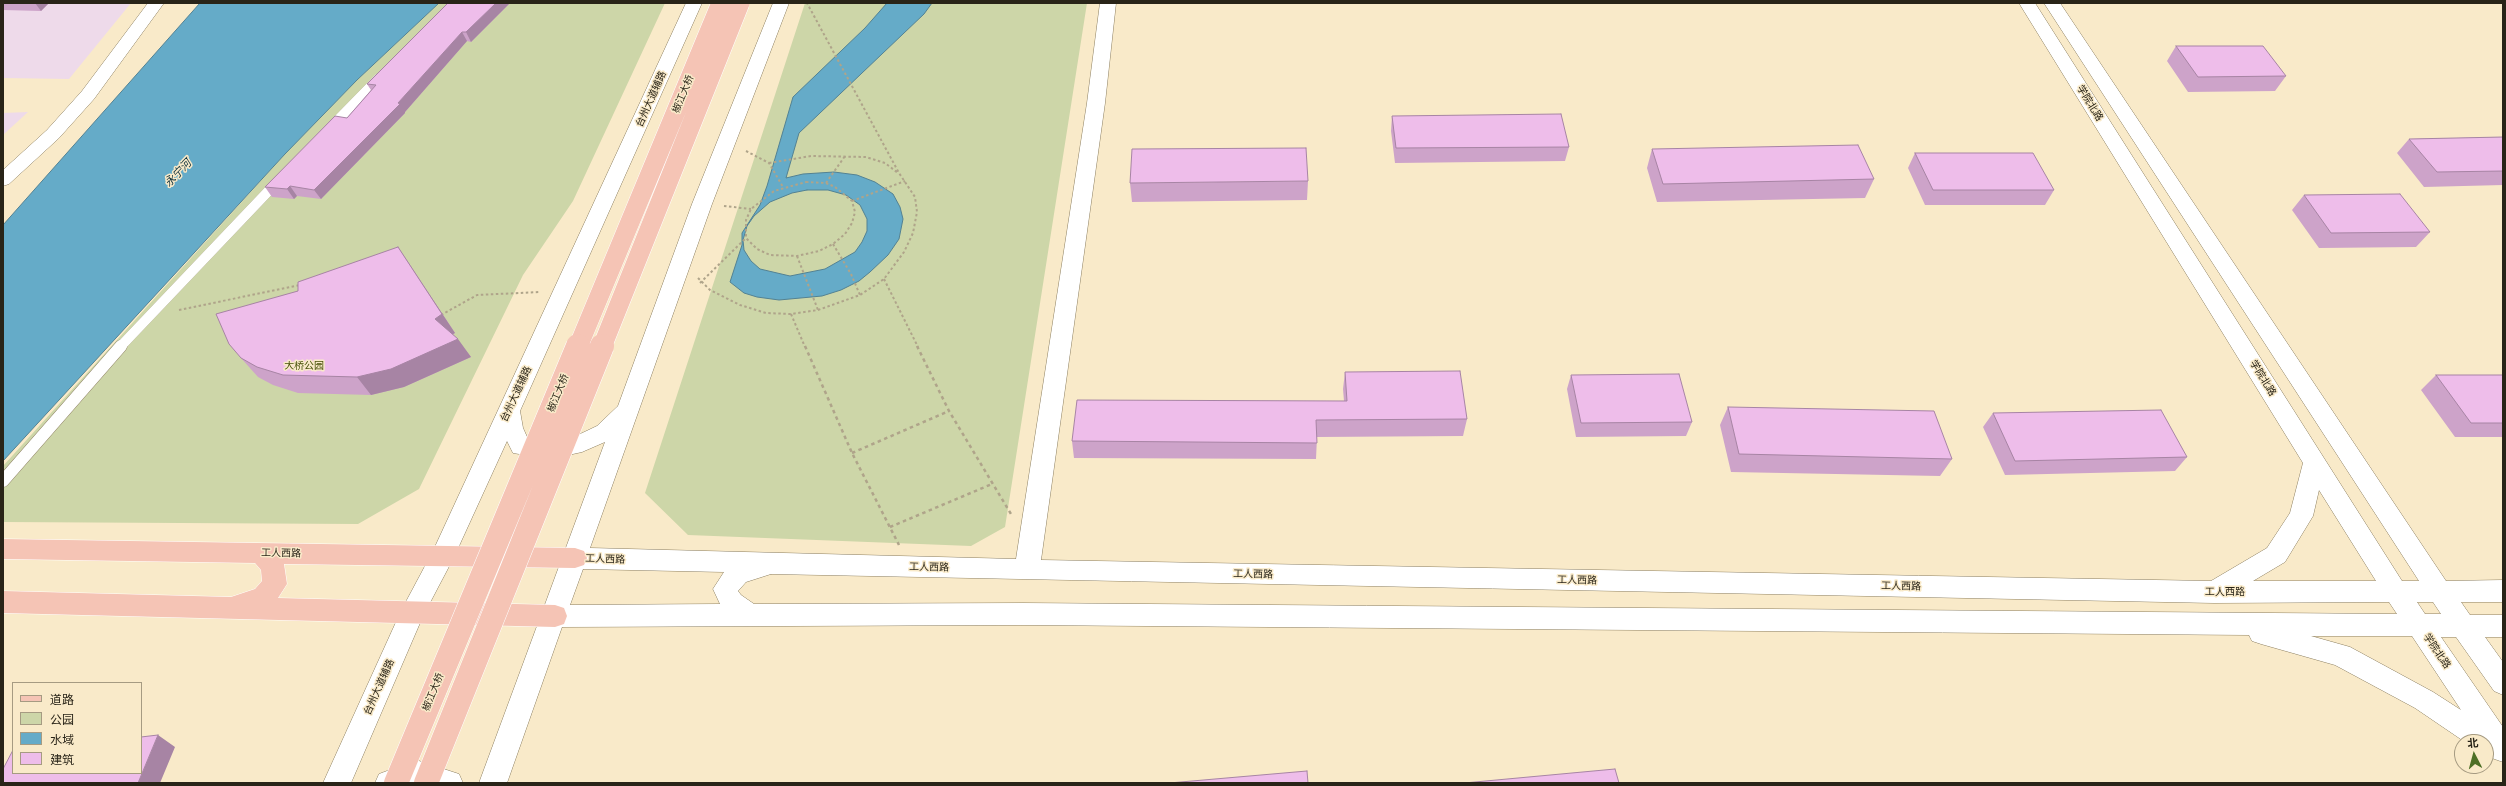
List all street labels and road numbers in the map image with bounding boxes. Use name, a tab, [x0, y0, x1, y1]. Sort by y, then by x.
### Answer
street label: 台州大道辅路	[633, 69, 669, 129]
street label: 椒江大桥	[670, 73, 696, 115]
street label: 学院北路	[2074, 83, 2106, 123]
street label: 学院北路	[2247, 358, 2279, 398]
street label: 台州大道辅路	[498, 364, 534, 424]
street label: 椒江大桥	[545, 372, 571, 414]
street label: 工人西路	[261, 547, 301, 559]
street label: 工人西路	[585, 552, 625, 566]
street label: 工人西路	[909, 561, 949, 573]
street label: 工人西路	[1233, 568, 1273, 580]
street label: 工人西路	[1557, 574, 1597, 586]
street label: 工人西路	[1881, 580, 1921, 592]
street label: 工人西路	[2205, 586, 2245, 598]
street label: 学院北路	[2421, 631, 2453, 671]
street label: 台州大道辅路	[361, 657, 397, 717]
street label: 椒江大桥	[420, 671, 446, 713]

